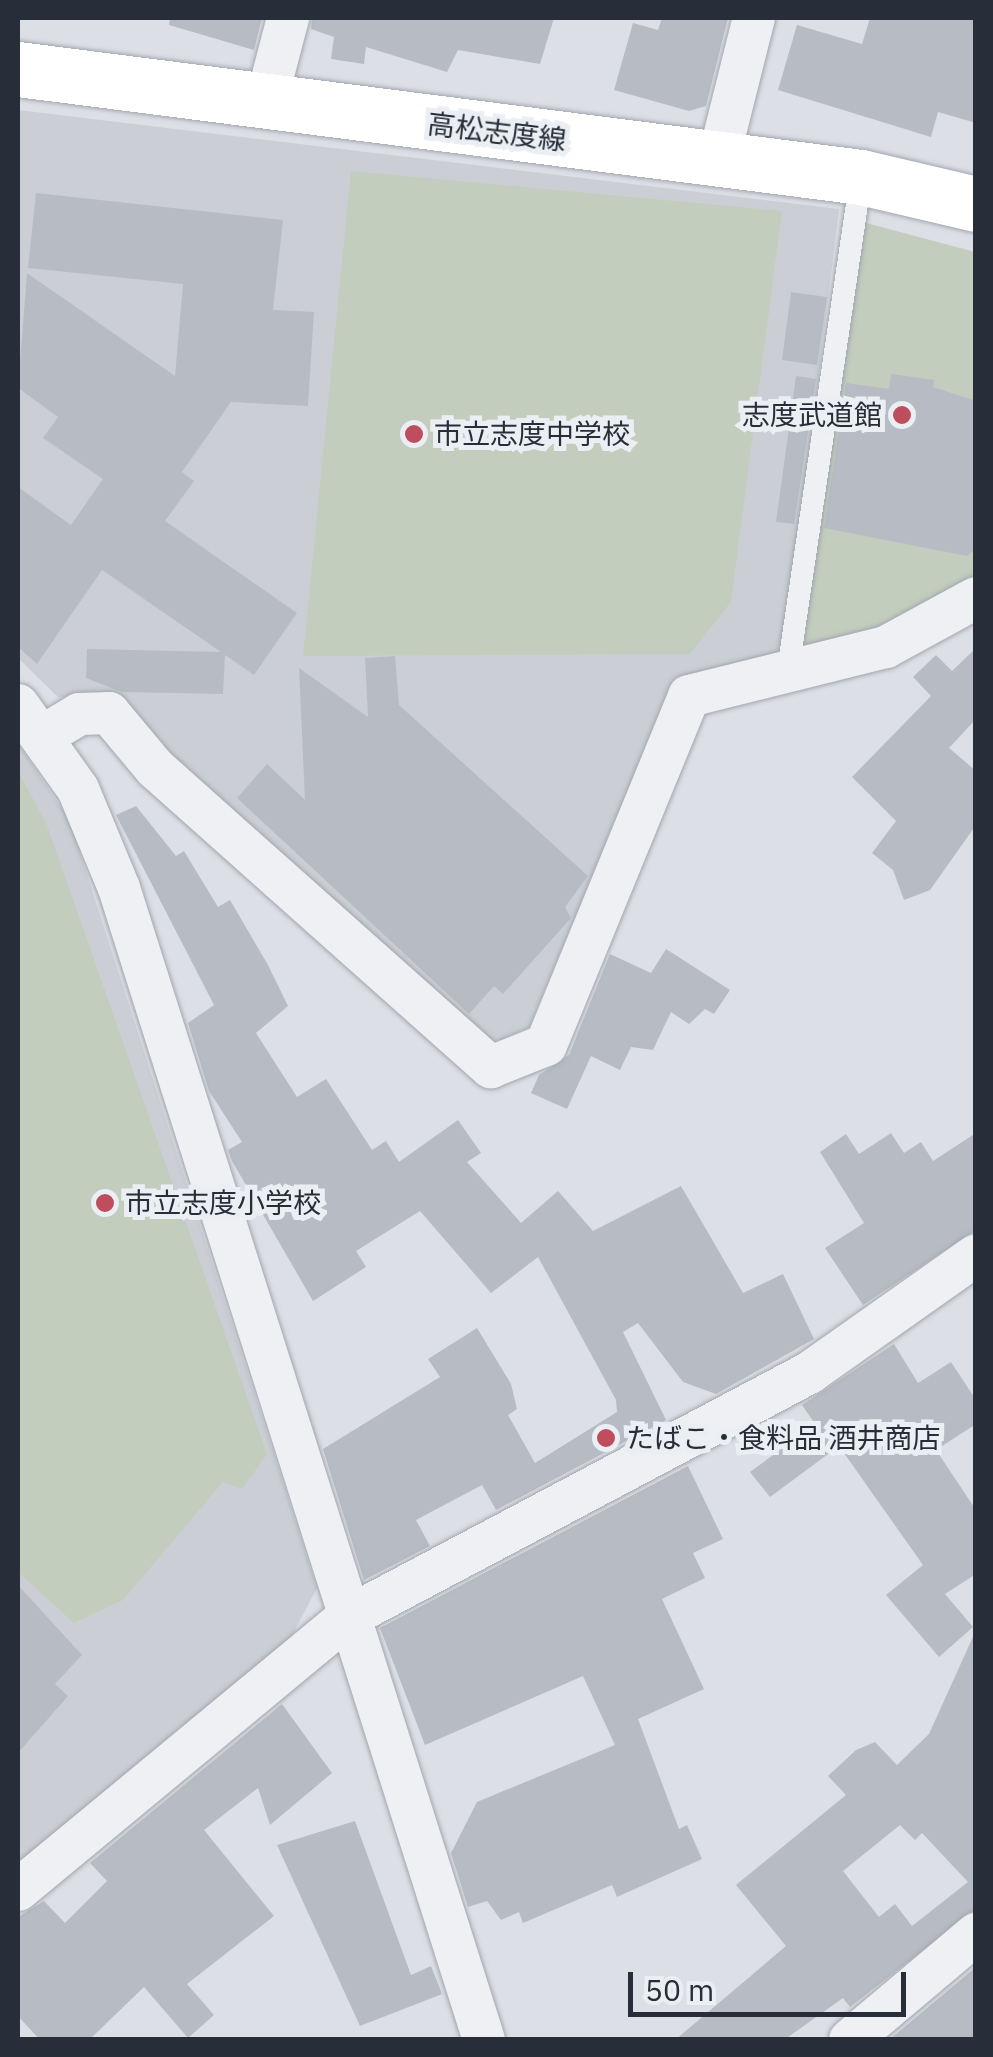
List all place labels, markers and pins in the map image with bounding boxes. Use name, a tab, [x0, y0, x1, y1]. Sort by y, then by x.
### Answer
place label: 志度武道館	[742, 398, 882, 432]
marker: 志度武道館	[891, 404, 913, 426]
place label: 市立志度中学校	[434, 417, 630, 451]
marker: 市立志度中学校	[403, 423, 425, 445]
place label: 市立志度小学校	[125, 1186, 321, 1220]
marker: 市立志度小学校	[94, 1192, 116, 1214]
place label: たばこ・食料品 酒井商店	[626, 1421, 941, 1455]
marker: たばこ・食料品 酒井商店	[595, 1427, 617, 1449]

